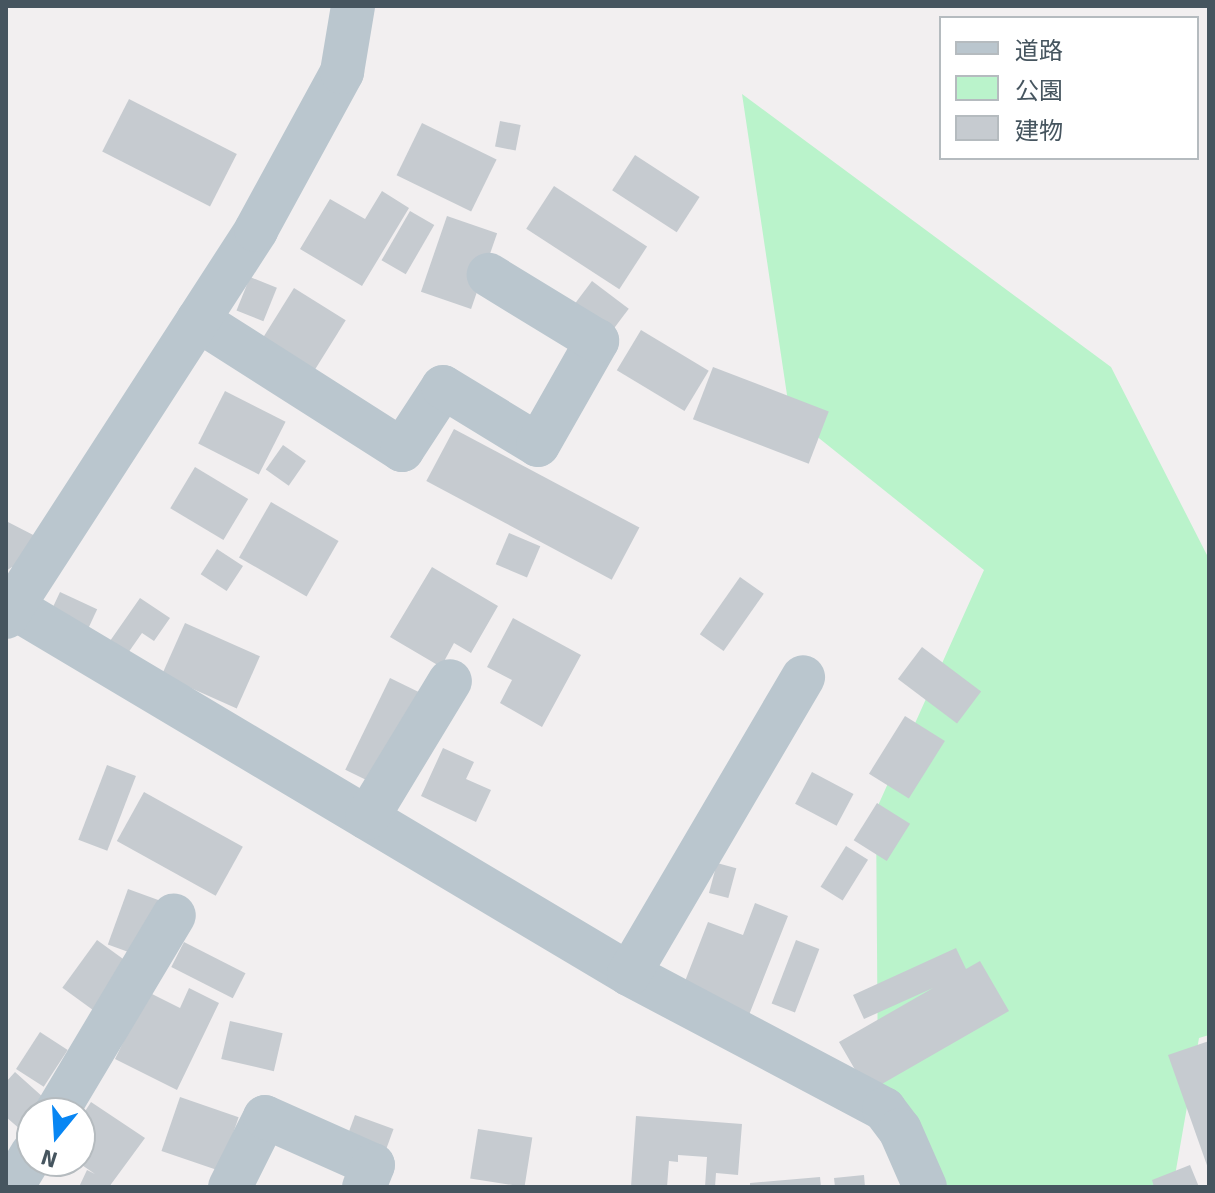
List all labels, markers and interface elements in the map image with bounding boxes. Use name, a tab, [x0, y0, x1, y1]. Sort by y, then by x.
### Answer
legend	[939, 16, 1199, 160]
text: 道路	[1015, 36, 1063, 66]
text: 公園	[1015, 76, 1063, 106]
text: 建物	[1015, 116, 1063, 146]
north arrow	[16, 1097, 96, 1177]
text: N	[38, 1143, 61, 1174]

